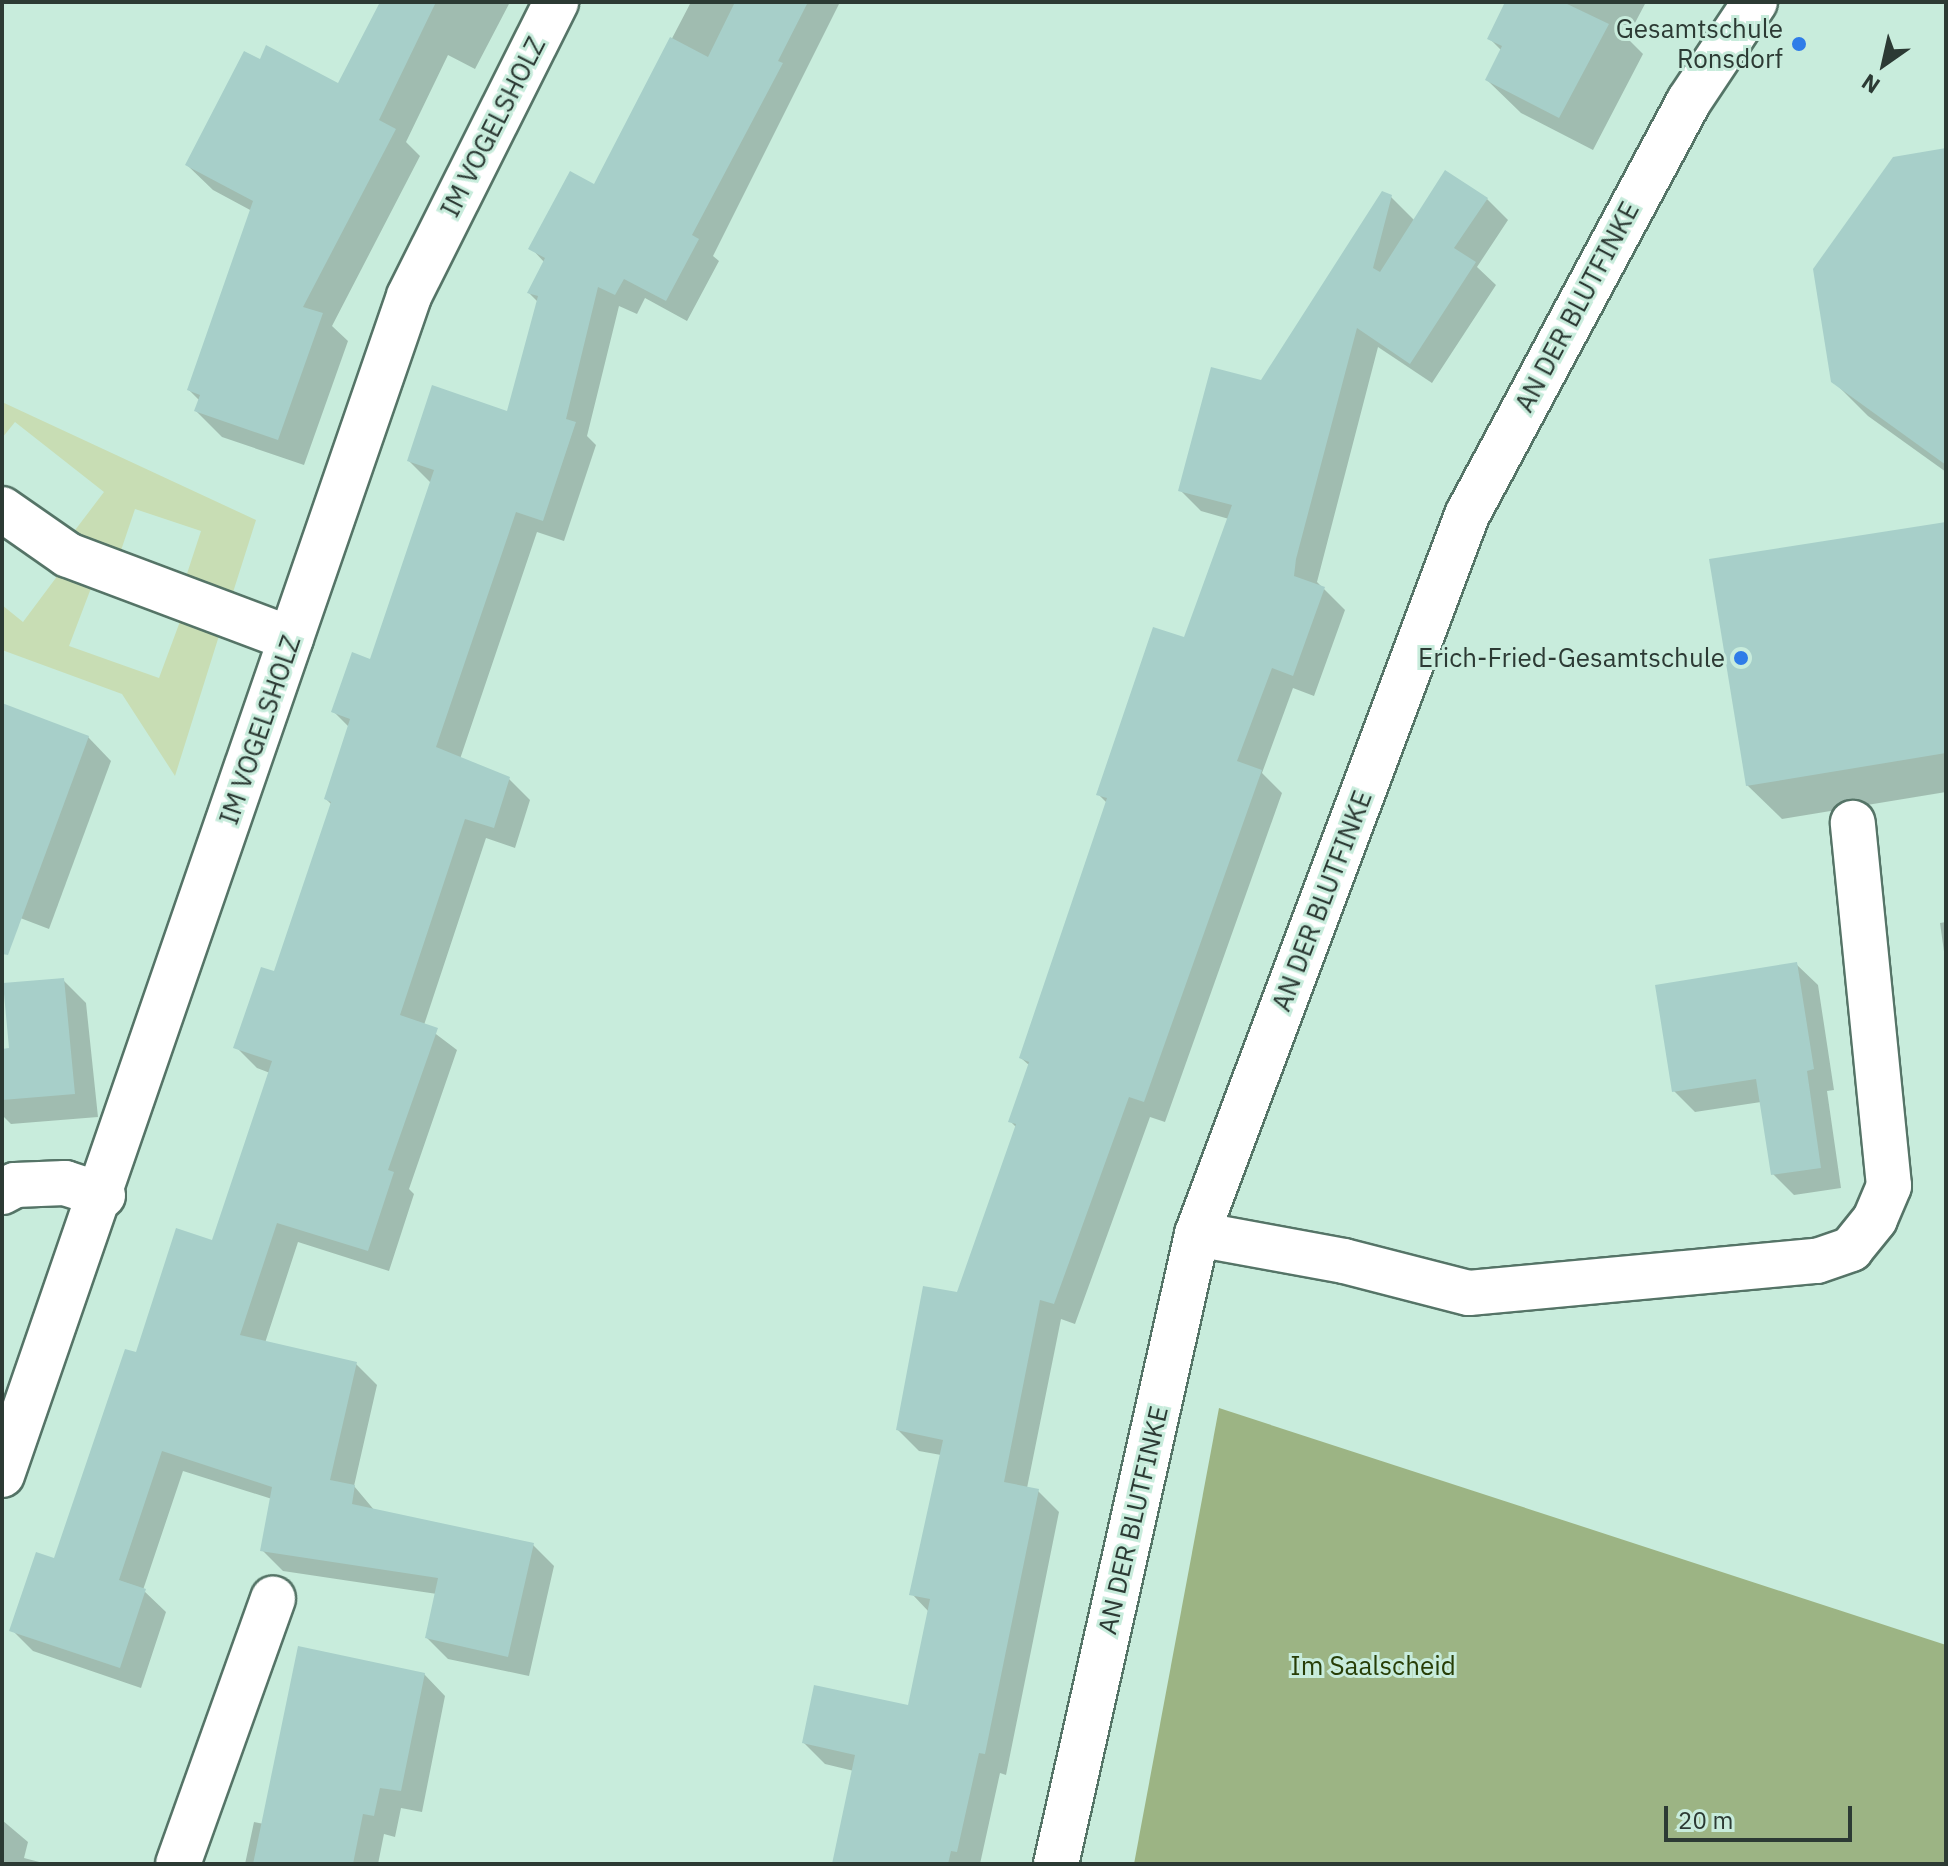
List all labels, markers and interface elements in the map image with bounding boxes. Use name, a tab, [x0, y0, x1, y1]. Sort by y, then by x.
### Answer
place label: Gesamtschule Ronsdorf	[1616, 13, 1783, 74]
north arrow	[1844, 24, 1924, 104]
street label: IM VOGELSHOLZ	[434, 32, 552, 222]
marker: Gesamtschule Ronsdorf	[1790, 35, 1808, 53]
text: N	[1856, 68, 1885, 101]
street label: AN DER BLUTFINKE	[1508, 197, 1646, 417]
street label: IM VOGELSHOLZ	[213, 631, 307, 829]
place label: Erich-Fried-Gesamtschule	[1418, 642, 1725, 674]
marker: Erich-Fried-Gesamtschule	[1732, 649, 1750, 667]
street label: AN DER BLUTFINKE	[1266, 787, 1378, 1015]
street label: AN DER BLUTFINKE	[1092, 1403, 1174, 1637]
park label: Im Saalscheid	[1290, 1650, 1456, 1682]
scale bar	[1668, 1790, 1856, 1840]
text: 20 m	[1678, 1804, 1733, 1836]

